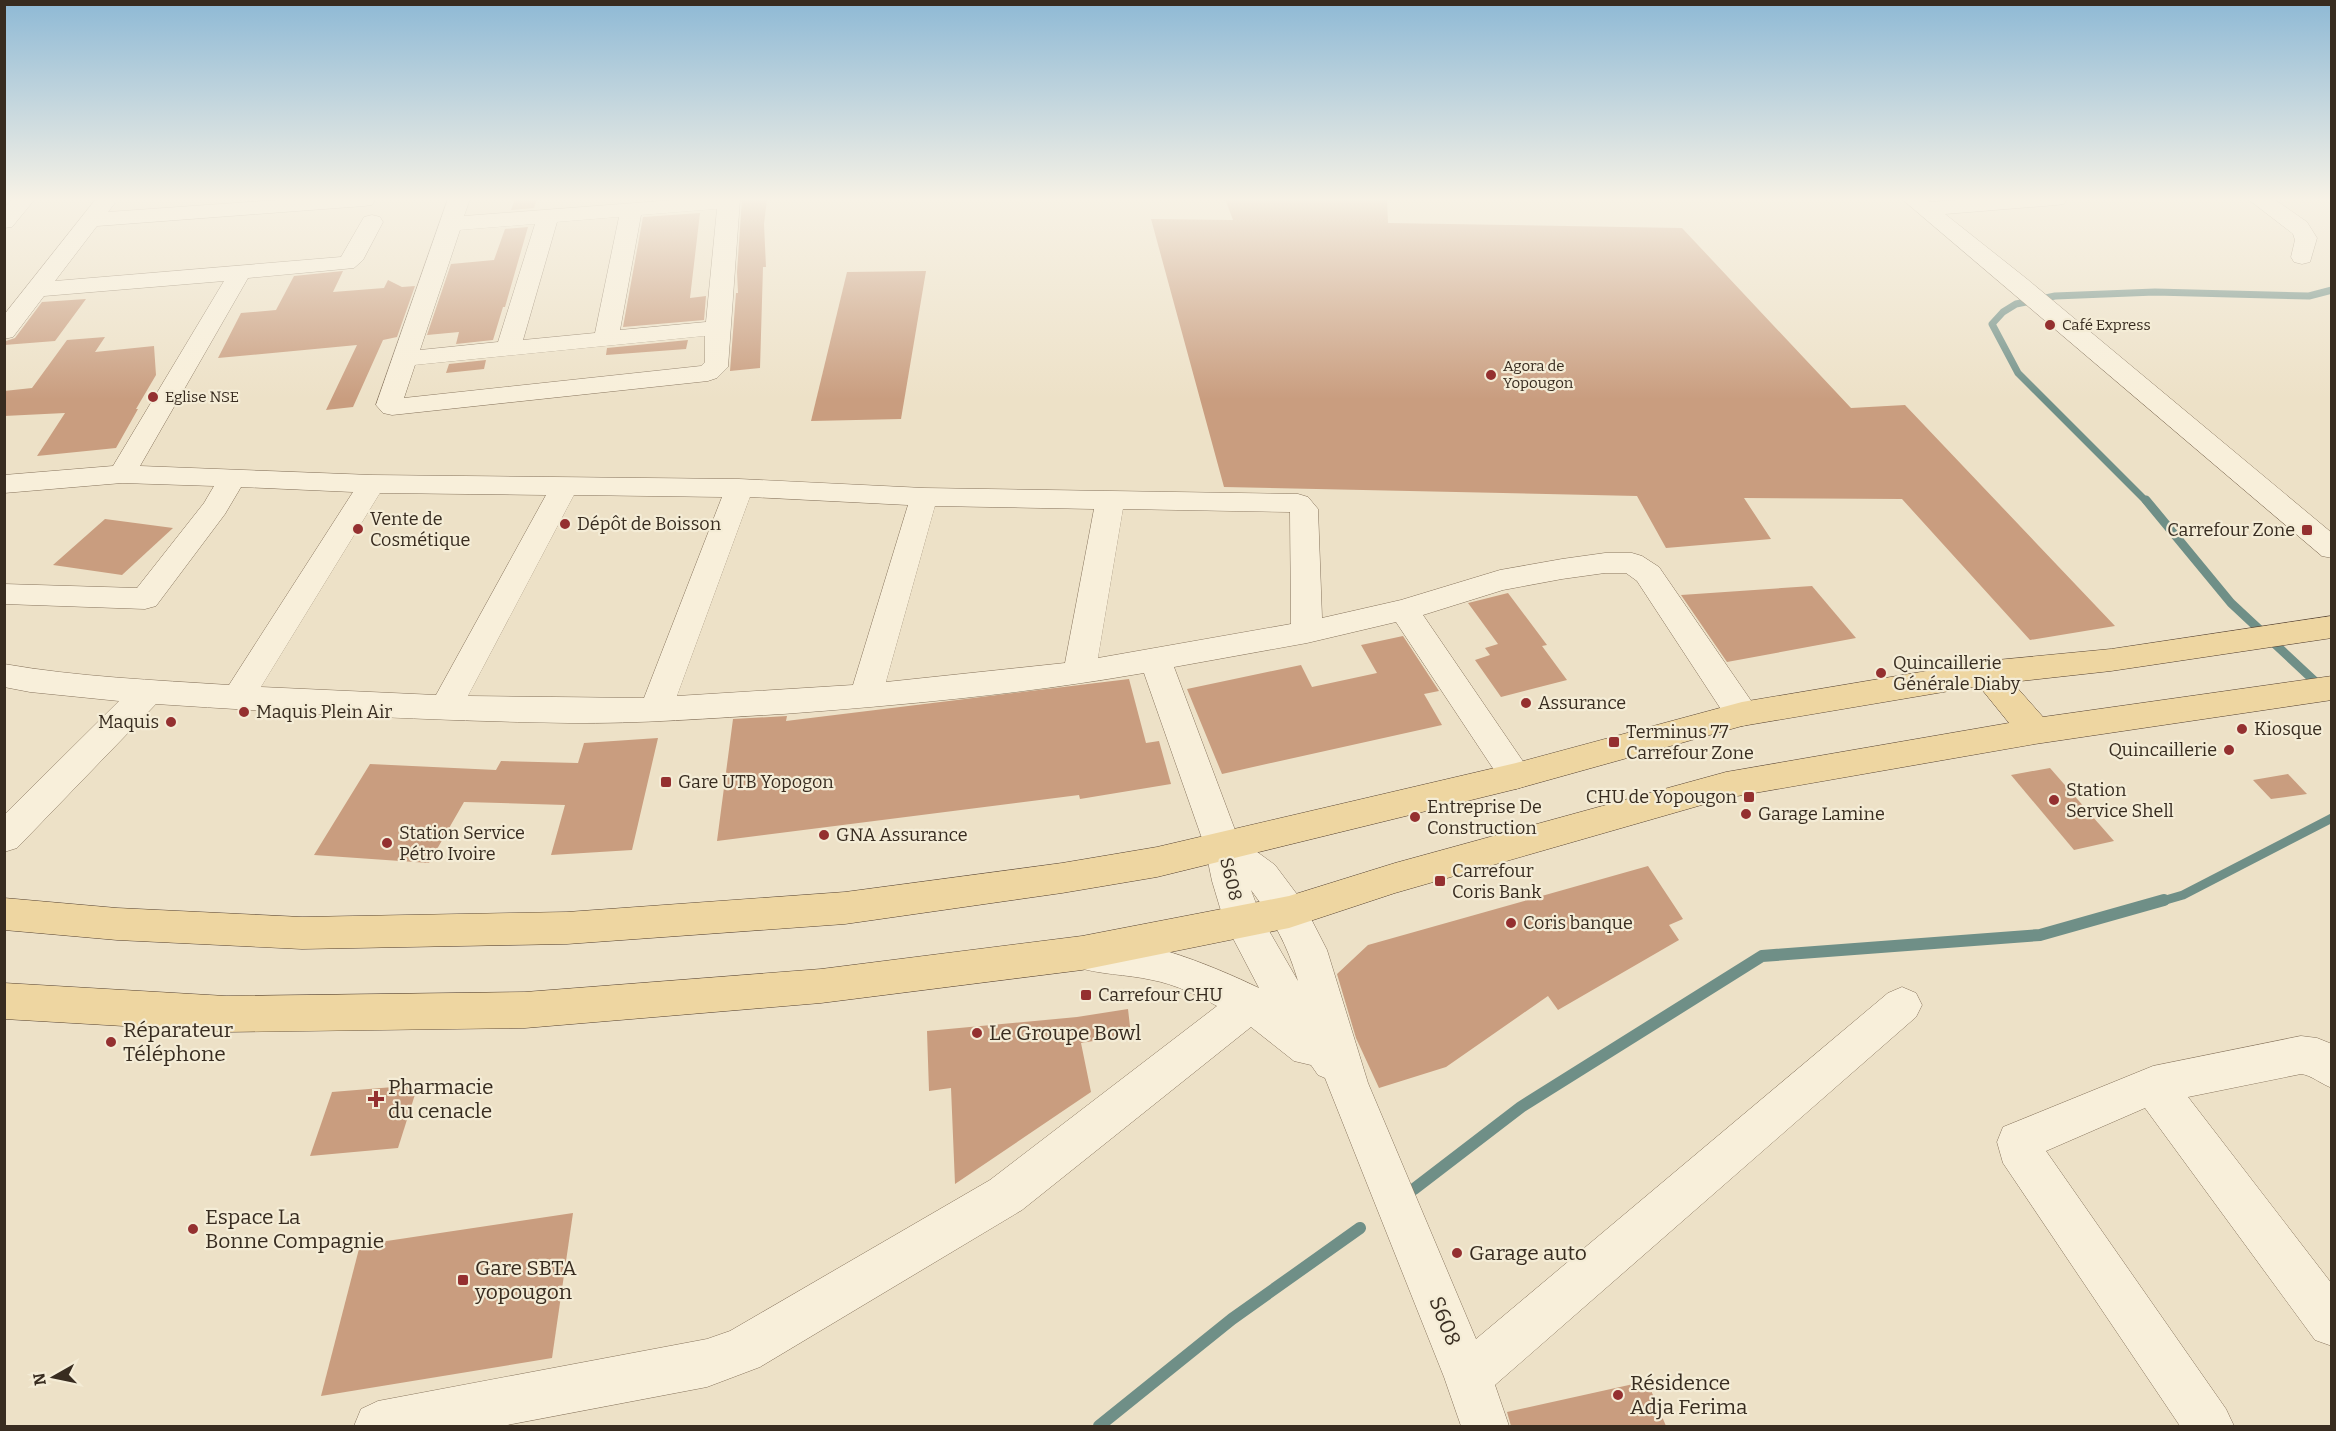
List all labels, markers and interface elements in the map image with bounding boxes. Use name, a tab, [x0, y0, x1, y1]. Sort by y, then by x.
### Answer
place label: Café Express	[2062, 316, 2151, 334]
marker: Café Express	[2043, 318, 2057, 332]
place label: Agora de Yopougon	[1503, 357, 1574, 392]
marker: Agora de Yopougon	[1484, 368, 1498, 382]
place label: Eglise NSE	[165, 388, 239, 406]
marker: Eglise NSE	[146, 390, 160, 404]
place label: Vente de Cosmétique	[370, 508, 470, 551]
place label: Dépôt de Boisson	[577, 513, 722, 535]
marker: Dépôt de Boisson	[558, 517, 572, 531]
place label: Carrefour Zone	[2167, 519, 2295, 541]
marker: Vente de Cosmétique	[351, 522, 365, 536]
marker: Carrefour Zone	[2300, 523, 2314, 537]
place label: Quincaillerie Générale Diaby	[1893, 652, 2021, 695]
marker: Quincaillerie Générale Diaby	[1874, 666, 1888, 680]
place label: Assurance	[1538, 692, 1626, 714]
marker: Assurance	[1519, 696, 1533, 710]
place label: Maquis Plein Air	[256, 701, 392, 723]
marker: Maquis Plein Air	[237, 705, 251, 719]
place label: Maquis	[98, 711, 159, 733]
marker: Maquis	[164, 715, 178, 729]
place label: Kiosque	[2254, 718, 2322, 740]
place label: Terminus 77 Carrefour Zone	[1626, 721, 1754, 764]
marker: Kiosque	[2235, 722, 2249, 736]
marker: Terminus 77 Carrefour Zone	[1607, 735, 1621, 749]
place label: Quincaillerie	[2108, 739, 2217, 761]
marker: Quincaillerie	[2222, 743, 2236, 757]
place label: Gare UTB Yopogon	[678, 771, 834, 793]
marker: Gare UTB Yopogon	[659, 775, 673, 789]
place label: Station Service Shell	[2066, 779, 2174, 822]
place label: CHU de Yopougon	[1586, 786, 1738, 808]
marker: CHU de Yopougon	[1742, 790, 1756, 804]
marker: Station Service Shell	[2047, 793, 2061, 807]
place label: Entreprise De Construction	[1427, 796, 1542, 839]
place label: Garage Lamine	[1758, 803, 1885, 825]
marker: Garage Lamine	[1739, 807, 1753, 821]
marker: Entreprise De Construction	[1408, 810, 1422, 824]
place label: Station Service Pétro Ivoire	[399, 822, 525, 865]
place label: GNA Assurance	[836, 824, 968, 846]
marker: GNA Assurance	[817, 828, 831, 842]
marker: Station Service Pétro Ivoire	[380, 836, 394, 850]
street label: S608	[1215, 855, 1247, 903]
place label: Carrefour Coris Bank	[1452, 860, 1542, 903]
marker: Carrefour Coris Bank	[1433, 874, 1447, 888]
place label: Coris banque	[1523, 912, 1633, 934]
marker: Coris banque	[1504, 916, 1518, 930]
place label: Carrefour CHU	[1098, 984, 1223, 1006]
marker: Carrefour CHU	[1079, 988, 1093, 1002]
place label: Réparateur Téléphone	[123, 1017, 233, 1067]
place label: Le Groupe Bowl	[989, 1020, 1141, 1046]
marker: Le Groupe Bowl	[970, 1026, 984, 1040]
marker: Réparateur Téléphone	[104, 1035, 118, 1049]
place label: Pharmacie du cenacle	[388, 1074, 494, 1124]
marker: Pharmacie du cenacle	[369, 1092, 383, 1106]
place label: Espace La Bonne Compagnie	[205, 1204, 384, 1254]
marker: Espace La Bonne Compagnie	[186, 1222, 200, 1236]
place label: Garage auto	[1469, 1240, 1587, 1266]
marker: Garage auto	[1450, 1246, 1464, 1260]
place label: Gare SBTA yopougon	[474, 1255, 577, 1305]
marker: Gare SBTA yopougon	[456, 1273, 470, 1287]
street label: S608	[1423, 1292, 1467, 1350]
north arrow	[24, 1347, 84, 1407]
place label: Résidence Adja Ferima	[1630, 1370, 1748, 1420]
text: N	[29, 1372, 50, 1387]
marker: Résidence Adja Ferima	[1611, 1388, 1625, 1402]

